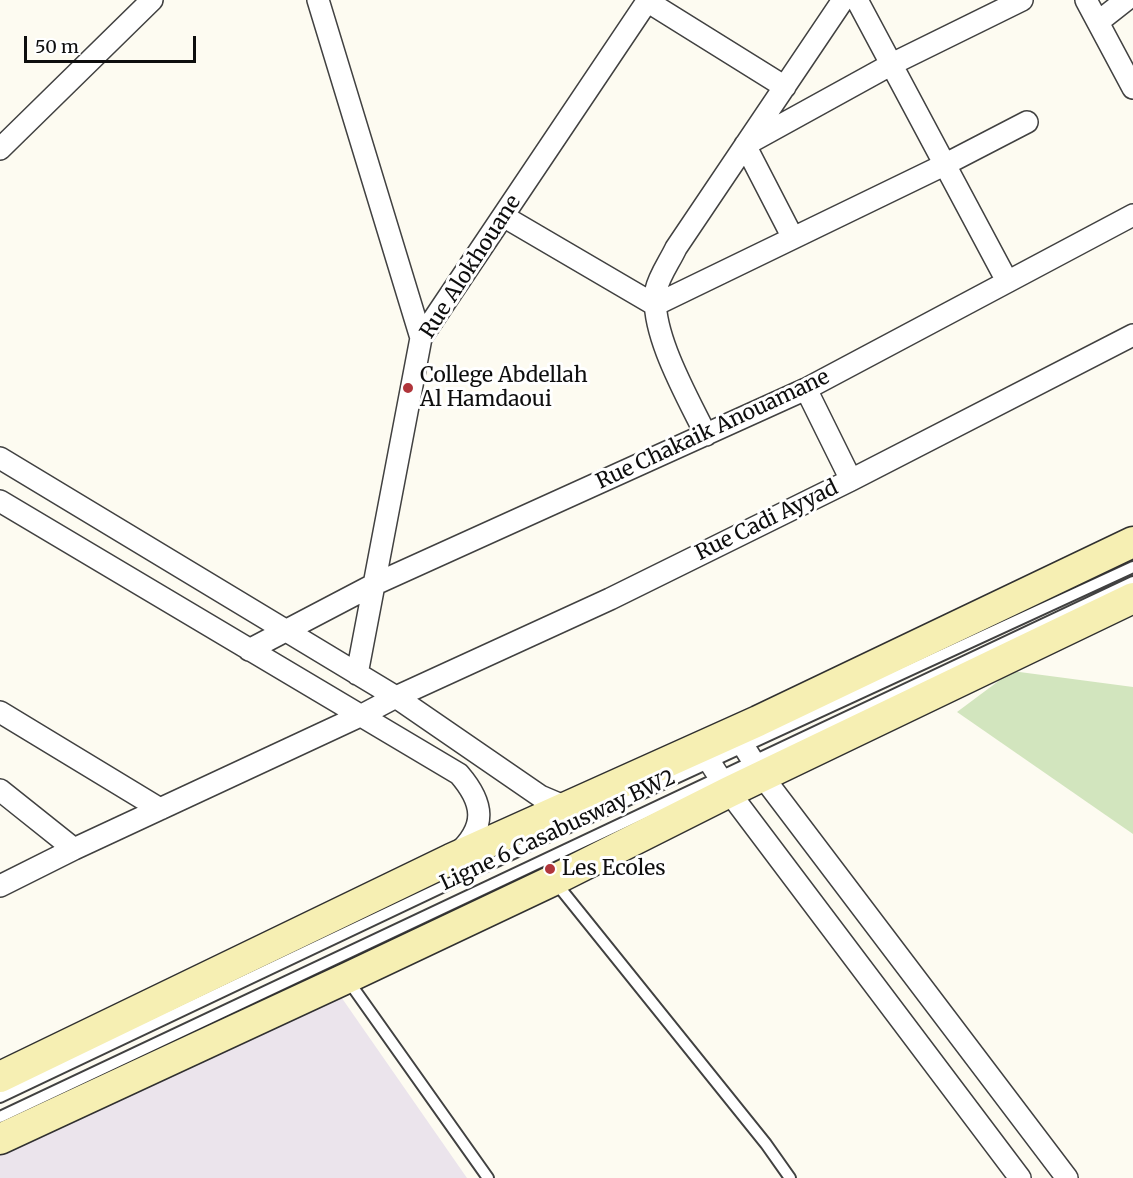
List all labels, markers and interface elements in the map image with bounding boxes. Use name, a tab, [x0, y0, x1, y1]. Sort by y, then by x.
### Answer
scale bar	[27, 24, 200, 62]
text: 50 m	[35, 35, 79, 58]
street label: Rue Alokhouane	[415, 191, 527, 343]
place label: College Abdellah Al Hamdaoui	[420, 363, 588, 413]
street label: Rue Chakaik Anouamane	[592, 365, 834, 495]
marker: College Abdellah Al Hamdaoui	[401, 381, 415, 395]
street label: Rue Cadi Ayyad	[692, 476, 842, 566]
street label: Ligne 6 Casabusway BW2	[437, 765, 679, 897]
place label: Les Ecoles	[562, 856, 666, 882]
marker: Les Ecoles	[543, 862, 557, 876]

